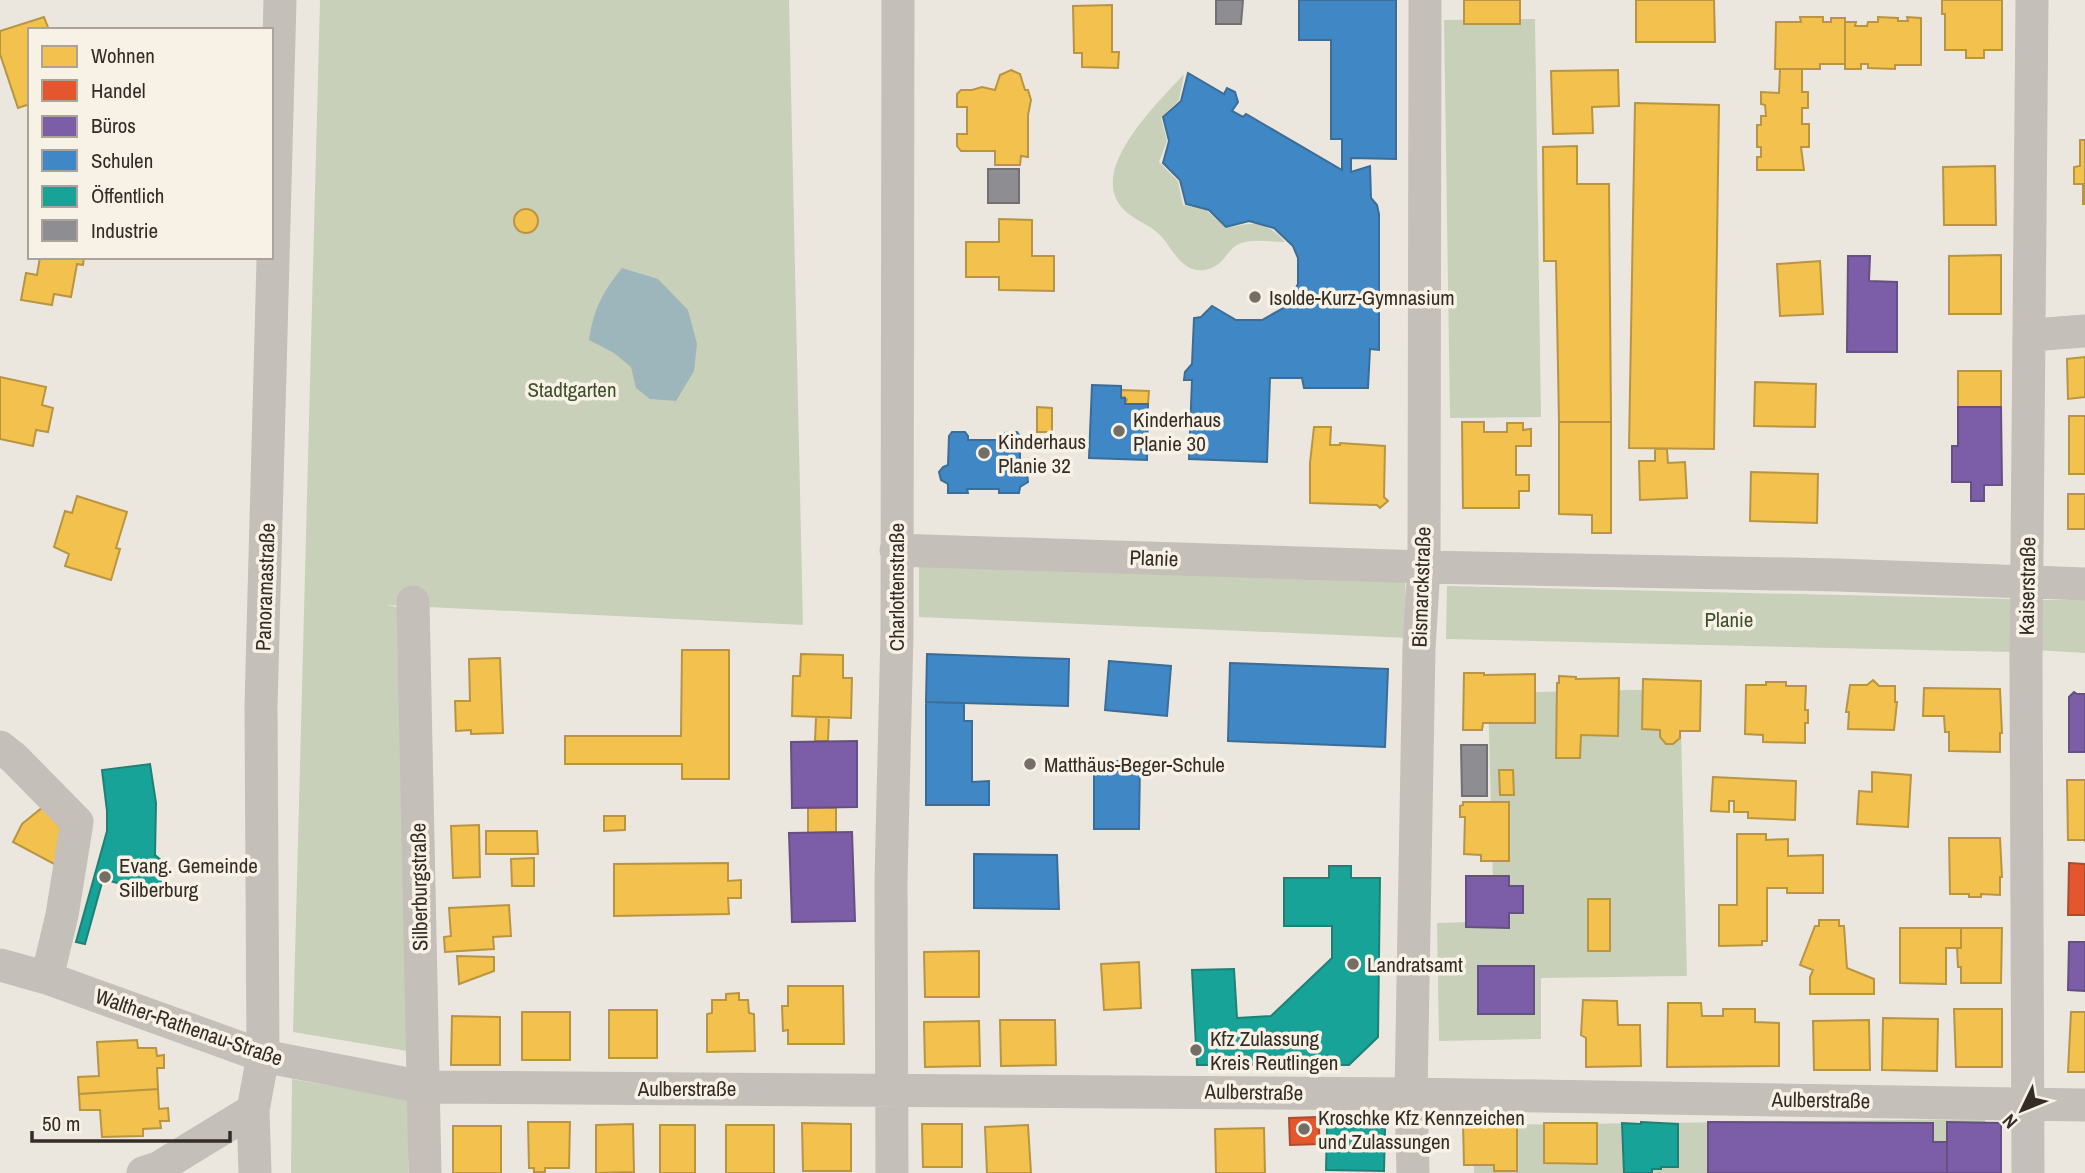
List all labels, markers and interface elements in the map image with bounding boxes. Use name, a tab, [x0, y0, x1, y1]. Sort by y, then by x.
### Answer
legend	[28, 28, 273, 259]
text: Wohnen	[91, 41, 155, 70]
text: Handel	[91, 76, 146, 105]
text: Büros	[91, 111, 136, 140]
text: Schulen	[91, 146, 153, 175]
text: Öffentlich	[91, 181, 164, 210]
text: Industrie	[91, 216, 158, 245]
place label: Isolde-Kurz-Gymnasium	[1269, 283, 1455, 312]
marker: Isolde-Kurz-Gymnasium	[1247, 289, 1263, 305]
park label: Stadtgarten	[527, 375, 617, 404]
place label: Kinderhaus Planie 30	[1133, 405, 1221, 458]
marker: Kinderhaus Planie 30	[1111, 423, 1127, 439]
place label: Kinderhaus Planie 32	[998, 427, 1086, 480]
marker: Kinderhaus Planie 32	[976, 445, 992, 461]
street label: Panoramastraße	[248, 522, 282, 652]
street label: Charlottenstraße	[882, 523, 911, 651]
street label: Bismarckstraße	[1404, 526, 1438, 648]
street label: Kaiserstraße	[2012, 536, 2042, 636]
street label: Planie	[1129, 543, 1179, 573]
park label: Planie	[1705, 605, 1753, 634]
place label: Matthäus-Beger-Schule	[1044, 750, 1225, 779]
marker: Matthäus-Beger-Schule	[1022, 756, 1038, 772]
street label: Silberburgstraße	[403, 823, 435, 951]
place label: Evang. Gemeinde Silberburg	[119, 851, 258, 904]
marker: Evang. Gemeinde Silberburg	[97, 869, 113, 885]
place label: Landratsamt	[1367, 950, 1463, 979]
marker: Landratsamt	[1345, 956, 1361, 972]
street label: Walther-Rathenau-Straße	[91, 981, 287, 1073]
place label: Kfz Zulassung Kreis Reutlingen	[1210, 1024, 1338, 1077]
marker: Kfz Zulassung Kreis Reutlingen	[1188, 1042, 1204, 1058]
street label: Aulberstraße	[637, 1074, 736, 1103]
north arrow	[1987, 1075, 2057, 1145]
street label: Aulberstraße	[1203, 1077, 1304, 1107]
street label: Aulberstraße	[1770, 1085, 1871, 1115]
scale bar	[32, 1100, 229, 1144]
place label: Kroschke Kfz Kennzeichen und Zulassungen	[1318, 1103, 1525, 1156]
text: 50 m	[42, 1109, 80, 1138]
text: N	[1996, 1109, 2023, 1135]
marker: Kroschke Kfz Kennzeichen und Zulassungen	[1296, 1121, 1312, 1137]

